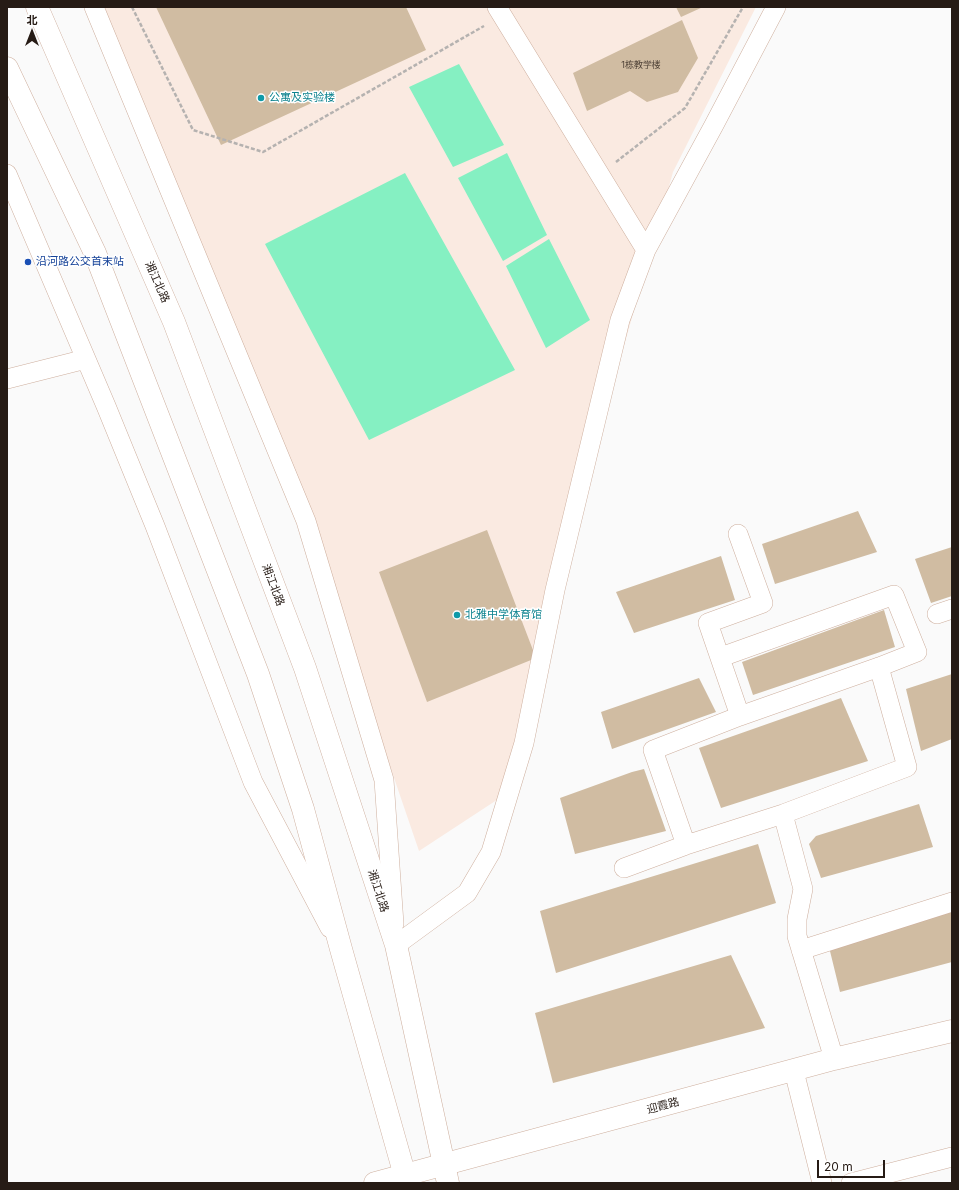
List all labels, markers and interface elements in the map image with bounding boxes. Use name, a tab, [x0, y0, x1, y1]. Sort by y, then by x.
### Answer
north arrow	[12, 12, 52, 52]
text: 北	[27, 13, 38, 27]
house number: 1栋教学楼	[621, 60, 661, 70]
place label: 公寓及实验楼	[269, 91, 335, 105]
marker: 公寓及实验楼	[256, 93, 266, 103]
place label: 沿河路公交首末站	[36, 255, 124, 269]
marker: 沿河路公交首末站	[23, 257, 33, 267]
street label: 湘江北路	[142, 259, 172, 305]
street label: 湘江北路	[259, 562, 287, 608]
place label: 北雅中学体育馆	[465, 608, 542, 622]
marker: 北雅中学体育馆	[452, 610, 462, 620]
street label: 湘江北路	[365, 868, 391, 914]
street label: 迎霞路	[645, 1095, 681, 1117]
scale bar	[819, 1152, 887, 1178]
text: 20 m	[824, 1159, 853, 1174]

